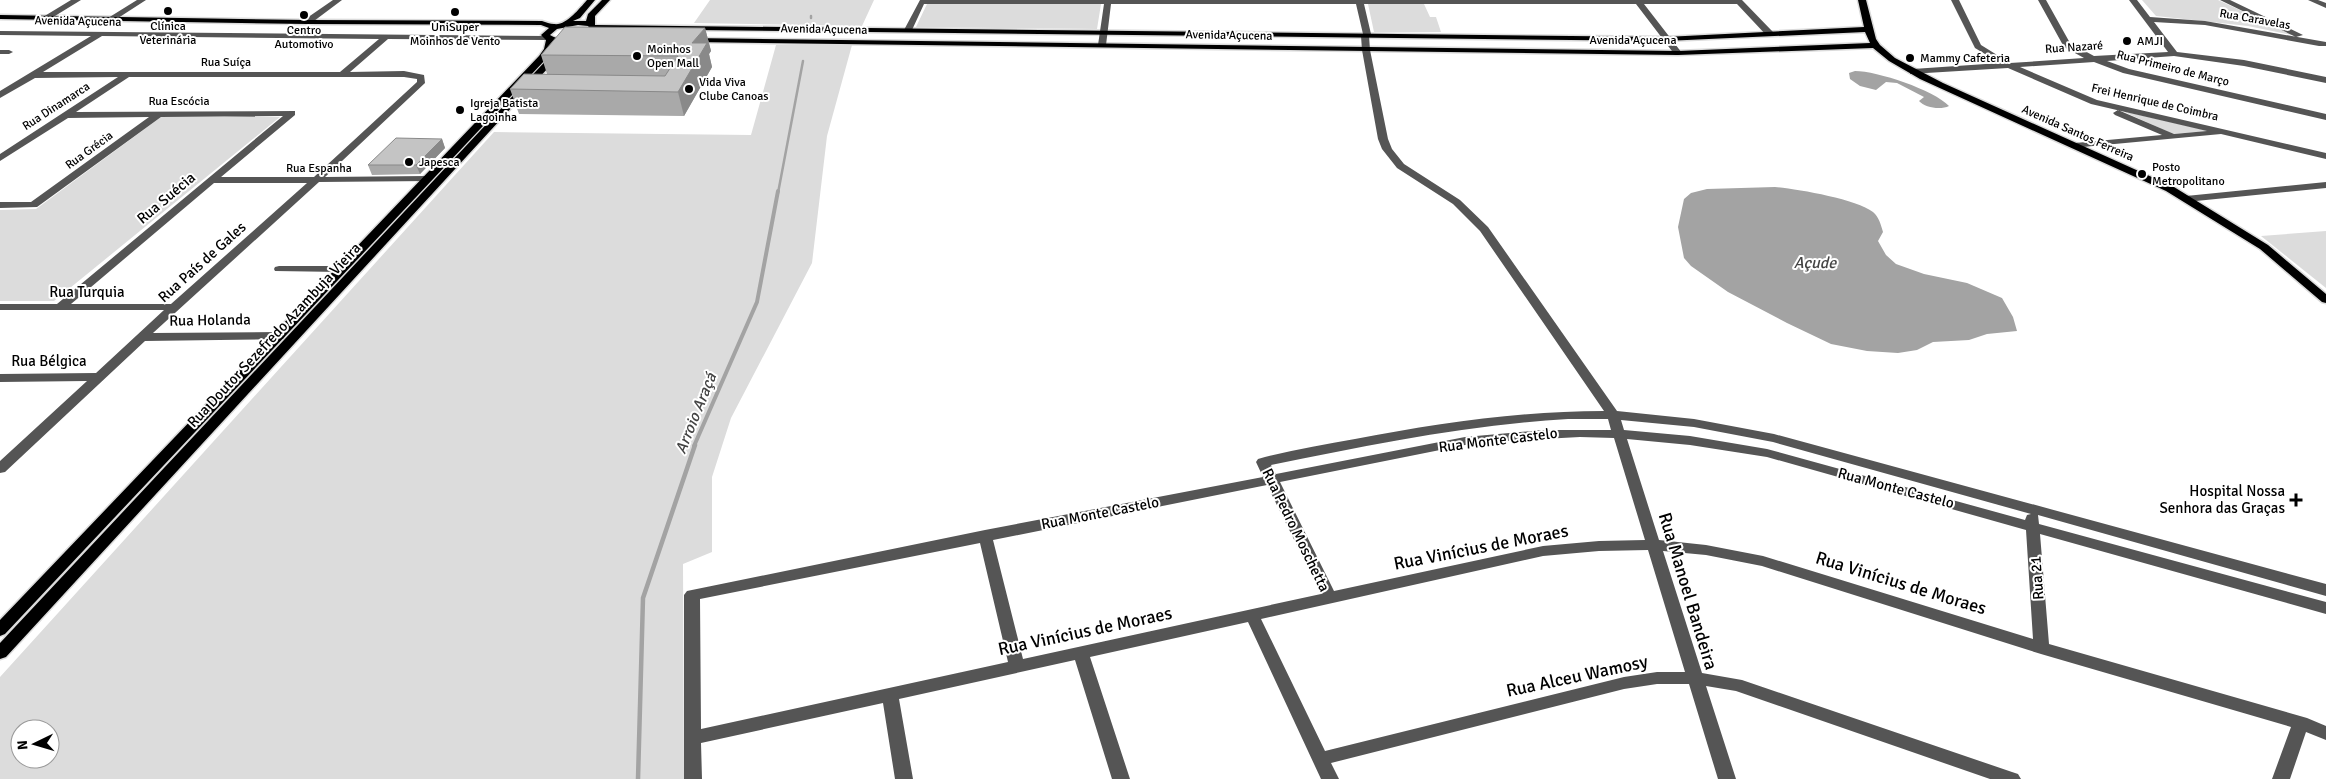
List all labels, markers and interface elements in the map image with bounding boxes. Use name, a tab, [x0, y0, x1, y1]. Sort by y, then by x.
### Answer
marker: Clínica Veterinária	[162, 5, 174, 17]
marker: UniSuper Moinhos de Vento	[449, 6, 461, 18]
street label: Rua Caravelas	[2218, 6, 2292, 33]
marker: Centro Automotivo	[298, 9, 310, 21]
street label: Avenida Açucena	[34, 13, 122, 30]
place label: Clínica Veterinária	[140, 19, 196, 48]
place label: UniSuper Moinhos de Vento	[410, 20, 500, 49]
street label: Avenida Açucena	[780, 21, 868, 38]
place label: Centro Automotivo	[275, 23, 333, 52]
street label: Avenida Açucena	[1185, 27, 1273, 44]
street label: Avenida Açucena	[1590, 33, 1677, 48]
place label: AMJI	[2137, 34, 2163, 49]
marker: AMJI	[2121, 35, 2133, 47]
street label: Rua Nazaré	[2045, 38, 2104, 57]
place label: Moinhos Open Mall	[647, 42, 700, 71]
street label: Rua Primeiro de Março	[2115, 47, 2231, 90]
marker: Moinhos Open Mall	[631, 50, 643, 62]
place label: Mammy Cafeteria	[1920, 51, 2010, 66]
marker: Mammy Cafeteria	[1904, 52, 1916, 64]
street label: Rua Suíça	[201, 55, 251, 70]
place label: Vida Viva Clube Canoas	[699, 75, 769, 104]
street label: Rua Dinamarca	[20, 79, 93, 134]
street label: Frei Henrique de Coimbra	[2090, 81, 2220, 124]
marker: Vida Viva Clube Canoas	[683, 83, 695, 95]
street label: Rua Escócia	[148, 94, 210, 109]
place label: Igreja Batista Lagoinha	[470, 96, 538, 125]
street label: Avenida Santos Ferreira	[2019, 102, 2136, 165]
marker: Igreja Batista Lagoinha	[454, 104, 466, 116]
street label: Rua Grécia	[63, 128, 116, 173]
place label: Japesca	[419, 155, 460, 170]
marker: Japesca	[403, 156, 415, 168]
place label: Posto Metropolitano	[2152, 160, 2225, 189]
street label: Rua Espanha	[286, 161, 352, 176]
street label: Rua Suécia	[133, 168, 199, 228]
marker: Posto Metropolitano	[2136, 168, 2148, 180]
street label: Rua País de Gales	[154, 218, 250, 306]
street label: Rua Doutor Sezefredo Azambuja Vieira	[184, 239, 364, 431]
water label: Açude	[1794, 253, 1837, 273]
street label: Rua Turquia	[49, 283, 125, 301]
street label: Rua Holanda	[169, 310, 251, 330]
street label: Rua Bélgica	[11, 352, 87, 370]
water label: Arroio Araçá	[671, 369, 721, 457]
street label: Rua Monte Castelo	[1438, 424, 1559, 456]
street label: Rua Monte Castelo	[1836, 464, 1956, 512]
street label: Rua Pedro Moschetta	[1258, 465, 1334, 595]
place label: Hospital Nossa Senhora das Graças	[2159, 482, 2285, 517]
street label: Rua Monte Castelo	[1040, 493, 1161, 533]
marker: Hospital Nossa Senhora das Graças	[2289, 493, 2303, 507]
street label: Rua Manoel Bandeira	[1654, 510, 1722, 672]
street label: Rua Vinícius de Moraes	[1392, 519, 1570, 575]
street label: Rua Vinícius de Moraes	[1813, 547, 1989, 619]
street label: Rua 21	[2026, 555, 2048, 601]
street label: Rua Vinícius de Moraes	[996, 602, 1174, 660]
street label: Rua Alceu Wamosy	[1504, 650, 1650, 702]
north arrow	[10, 719, 60, 769]
text: N	[14, 739, 31, 751]

